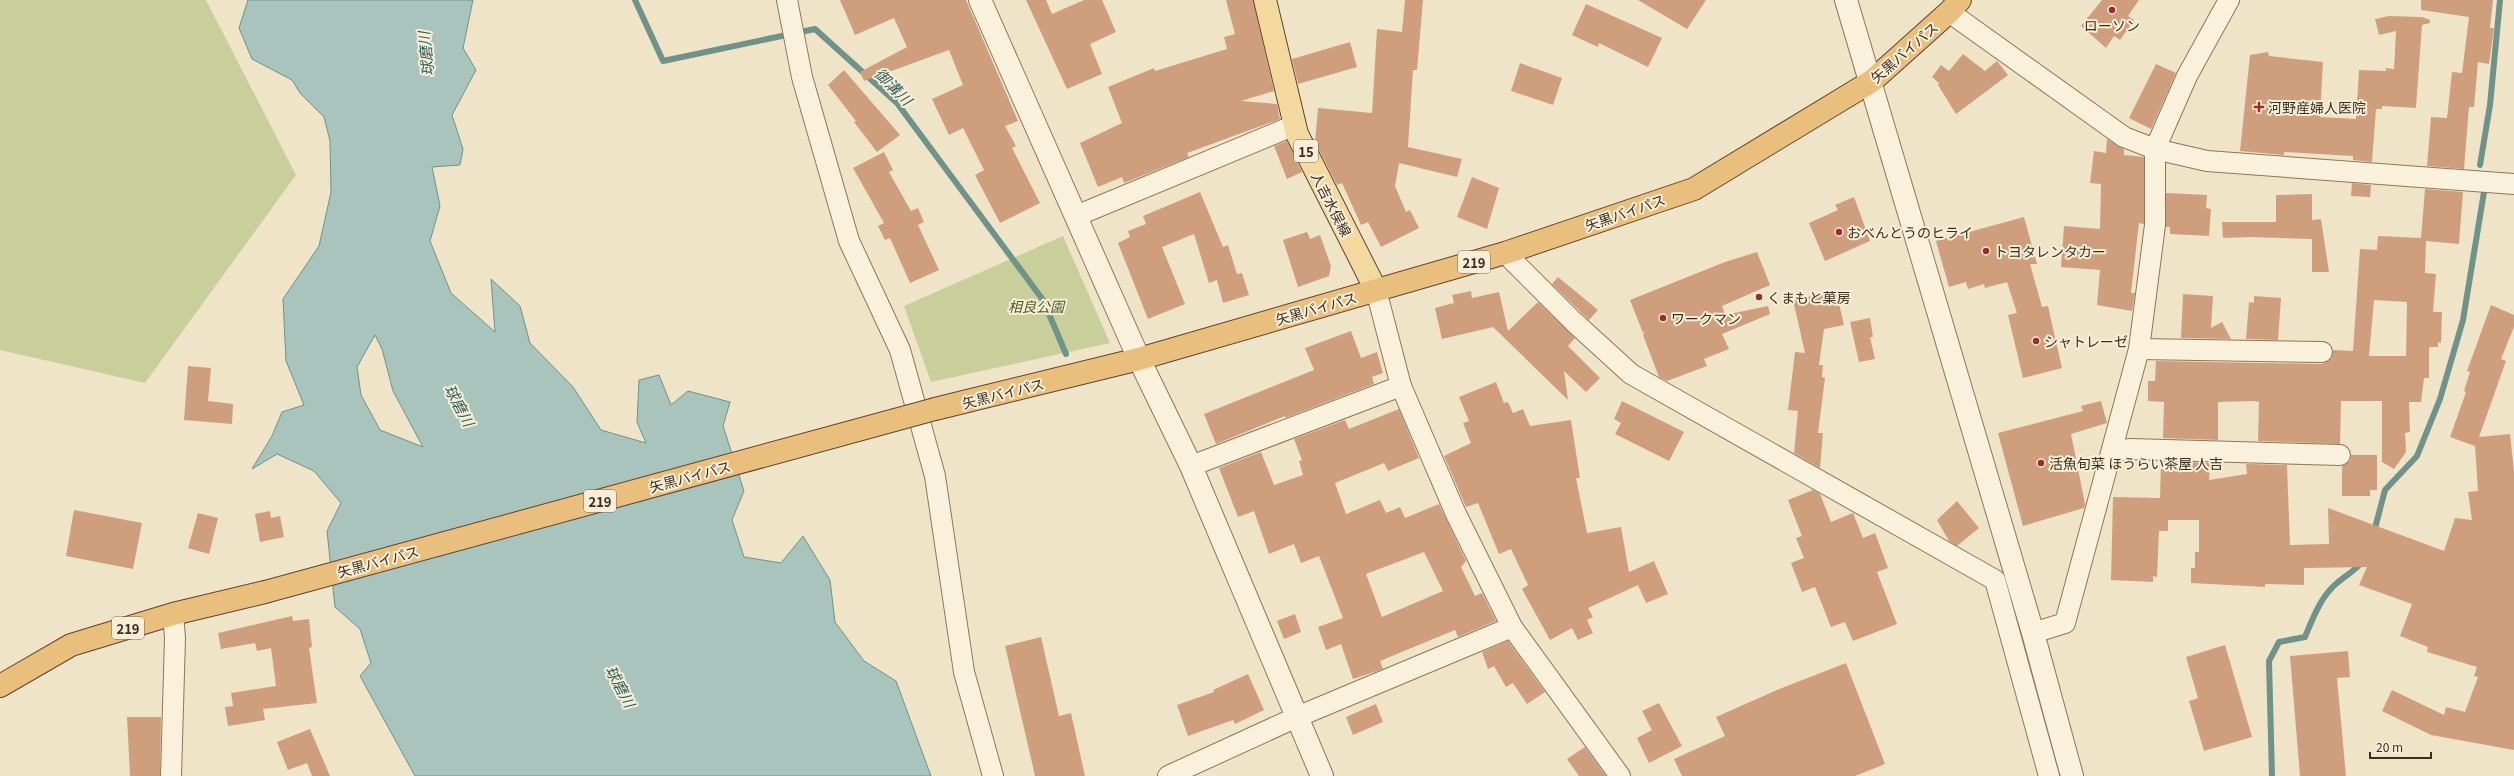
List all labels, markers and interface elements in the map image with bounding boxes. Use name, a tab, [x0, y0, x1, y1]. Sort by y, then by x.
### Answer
marker: ローソン	[2107, 5, 2117, 15]
place label: ローソン	[2084, 15, 2140, 35]
street label: 矢黒バイパス	[1866, 17, 1942, 87]
water label: 球磨川	[412, 29, 437, 77]
water label: 御溝川	[871, 63, 919, 111]
place label: 河野産婦人医院	[2268, 97, 2366, 117]
marker: 河野産婦人医院	[2253, 101, 2265, 113]
road number: 15	[1294, 140, 1318, 162]
street label: 人吉水俣線	[1307, 168, 1357, 240]
street label: 矢黒バイパス	[1582, 189, 1668, 235]
place label: おべんとうのヒライ	[1847, 222, 1973, 242]
marker: おべんとうのヒライ	[1834, 227, 1844, 237]
place label: トヨタレンタカー	[1994, 241, 2106, 261]
marker: トヨタレンタカー	[1981, 246, 1991, 256]
road number: 219	[1458, 251, 1490, 273]
street label: 矢黒バイパス	[1273, 287, 1359, 329]
place label: くまもと菓房	[1767, 287, 1851, 307]
marker: くまもと菓房	[1754, 292, 1764, 302]
park label: 相良公園	[1008, 296, 1066, 316]
place label: ワークマン	[1671, 308, 1741, 328]
marker: ワークマン	[1658, 313, 1668, 323]
place label: シャトレーゼ	[2044, 331, 2128, 351]
marker: シャトレーゼ	[2031, 336, 2041, 346]
street label: 矢黒バイパス	[960, 373, 1046, 413]
water label: 球磨川	[440, 380, 481, 432]
place label: 活魚旬菜 ほうらい茶屋 人吉	[2049, 453, 2223, 473]
street label: 矢黒バイパス	[647, 456, 733, 496]
marker: 活魚旬菜 ほうらい茶屋 人吉	[2036, 458, 2046, 468]
road number: 219	[584, 490, 616, 512]
street label: 矢黒バイパス	[335, 541, 421, 581]
road number: 219	[112, 617, 144, 639]
water label: 球磨川	[601, 661, 642, 713]
scale bar	[2370, 734, 2431, 760]
text: 20 m	[2376, 738, 2403, 755]

